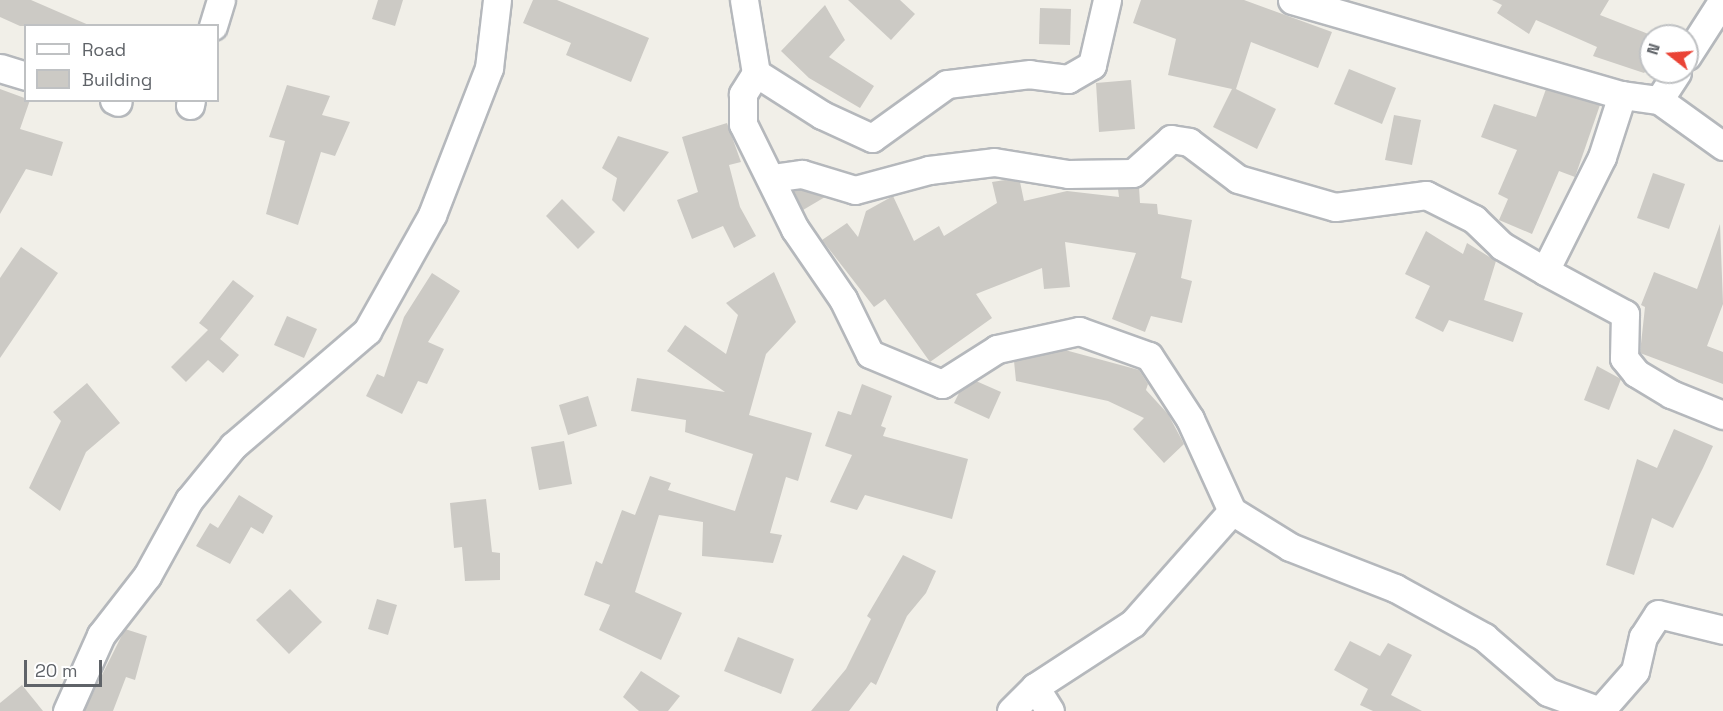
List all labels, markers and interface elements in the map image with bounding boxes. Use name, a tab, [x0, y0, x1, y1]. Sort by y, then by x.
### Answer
legend	[24, 24, 219, 102]
north arrow	[1639, 24, 1699, 84]
text: Road	[82, 38, 126, 61]
text: N	[1642, 41, 1665, 57]
text: Building	[82, 68, 152, 91]
scale bar	[27, 648, 105, 686]
text: 20 m	[35, 659, 78, 682]

